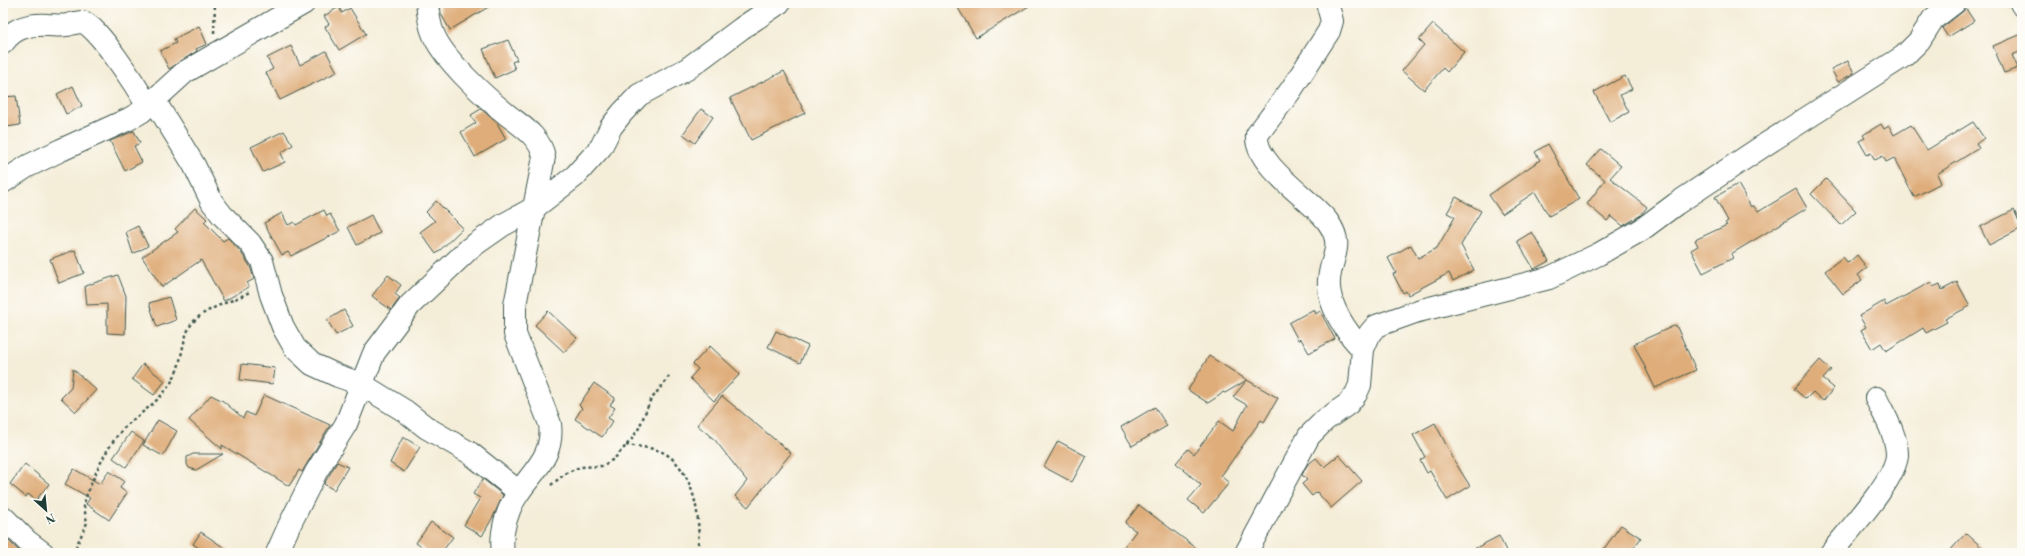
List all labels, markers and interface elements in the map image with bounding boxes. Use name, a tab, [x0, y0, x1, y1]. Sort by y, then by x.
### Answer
north arrow	[26, 490, 66, 530]
text: N	[43, 510, 57, 526]

